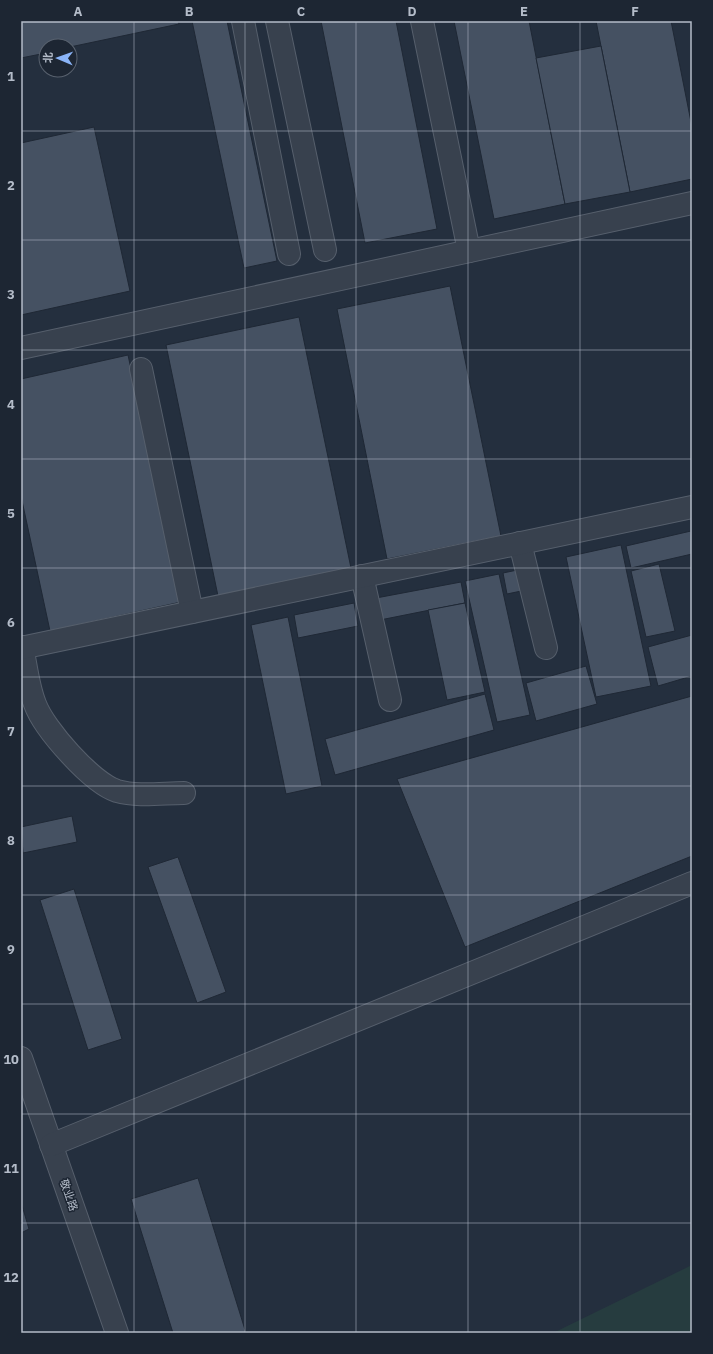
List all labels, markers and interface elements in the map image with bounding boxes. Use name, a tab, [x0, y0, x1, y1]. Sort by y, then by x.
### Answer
text: A	[74, 3, 83, 20]
text: B	[185, 3, 194, 20]
text: C	[297, 3, 306, 20]
text: D	[407, 3, 417, 20]
text: E	[520, 3, 528, 20]
text: F	[631, 3, 639, 20]
north arrow	[38, 38, 78, 78]
text: 北	[41, 52, 55, 63]
text: 1	[7, 68, 15, 85]
text: 2	[7, 177, 15, 194]
text: 3	[7, 286, 15, 303]
text: 4	[7, 396, 15, 413]
text: 5	[7, 505, 15, 522]
text: 6	[7, 614, 15, 631]
text: 7	[7, 723, 15, 740]
text: 8	[7, 832, 15, 849]
text: 9	[7, 941, 15, 958]
text: 10	[3, 1051, 19, 1068]
text: 11	[3, 1160, 19, 1177]
street label: 敬业路	[57, 1177, 81, 1213]
text: 12	[3, 1269, 19, 1286]

